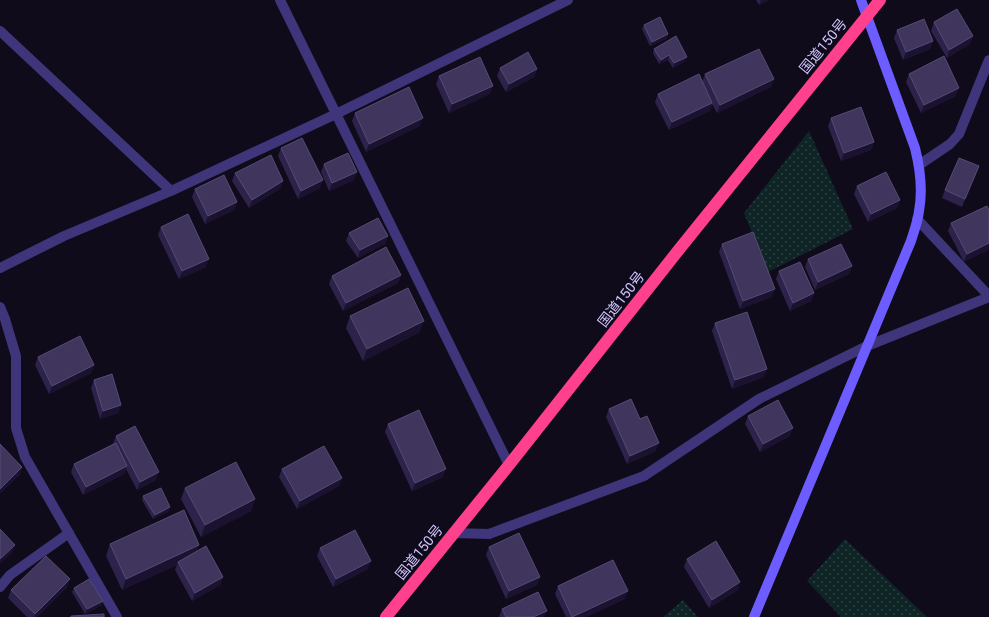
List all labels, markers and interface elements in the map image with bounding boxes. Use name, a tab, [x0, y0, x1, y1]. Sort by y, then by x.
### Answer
street label: 国道150号	[796, 15, 850, 77]
street label: 国道150号	[594, 268, 648, 330]
street label: 国道150号	[392, 521, 446, 583]

